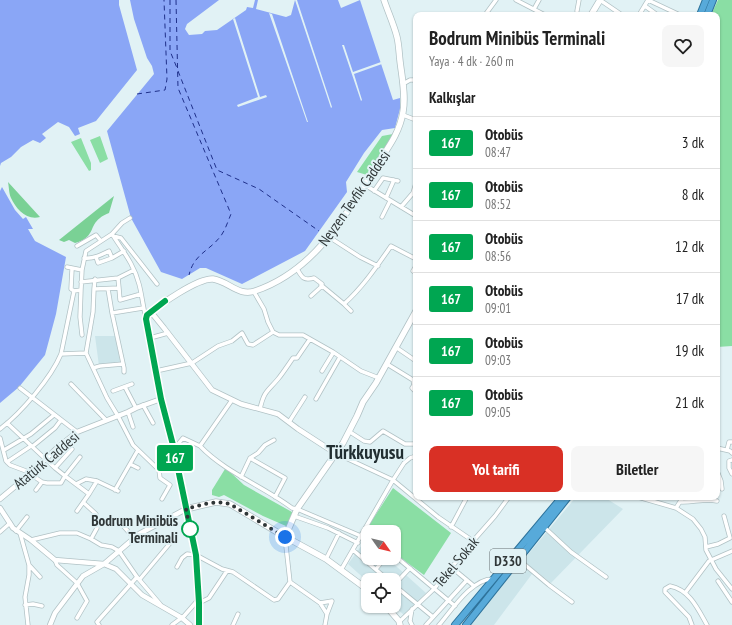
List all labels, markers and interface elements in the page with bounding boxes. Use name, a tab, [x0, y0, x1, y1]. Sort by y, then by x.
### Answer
button: heart	[662, 25, 704, 67]
text: Bodrum Minibüs Terminali	[429, 26, 605, 50]
text: Yaya · 4 dk · 260 m	[429, 53, 514, 70]
text: Kalkışlar	[429, 88, 475, 107]
text: Otobüs	[485, 125, 523, 144]
text: 3 dk	[682, 133, 704, 152]
text: 167	[441, 134, 461, 152]
text: 08:47	[485, 144, 511, 161]
street label: Neyzen Tevfik Caddesi	[314, 146, 394, 250]
text: Otobüs	[485, 177, 523, 196]
text: 8 dk	[682, 185, 704, 204]
text: 167	[441, 186, 461, 204]
text: 08:52	[485, 196, 511, 213]
text: Otobüs	[485, 229, 523, 248]
text: 12 dk	[675, 237, 704, 256]
text: 167	[441, 238, 461, 256]
text: 08:56	[485, 248, 511, 265]
text: Otobüs	[485, 281, 523, 300]
text: 17 dk	[676, 289, 704, 308]
text: 167	[441, 290, 461, 308]
text: 09:01	[485, 300, 511, 317]
text: Otobüs	[485, 333, 523, 352]
text: 19 dk	[675, 341, 704, 360]
text: 167	[441, 342, 461, 360]
text: 09:03	[485, 352, 511, 369]
text: Otobüs	[485, 385, 523, 404]
text: 21 dk	[675, 393, 704, 412]
text: 167	[441, 394, 461, 412]
text: 09:05	[485, 404, 511, 421]
street label: Atatürk Caddesi	[9, 427, 83, 493]
district label: Türkkuyusu	[326, 440, 404, 464]
line badge: 167	[152, 445, 198, 471]
button: Yol tarifi	[429, 446, 563, 492]
button: Biletler	[571, 446, 704, 492]
text: 167	[165, 449, 185, 467]
place label: Bodrum Minibüs Terminali	[91, 511, 178, 547]
marker: Bodrum Minibüs Terminali	[181, 520, 199, 538]
north arrow	[361, 525, 401, 565]
map controls	[361, 525, 401, 613]
your location	[275, 527, 295, 547]
street label: Tekel Sokak	[429, 533, 483, 591]
road number: D330	[490, 549, 526, 573]
button: locate	[361, 573, 401, 613]

